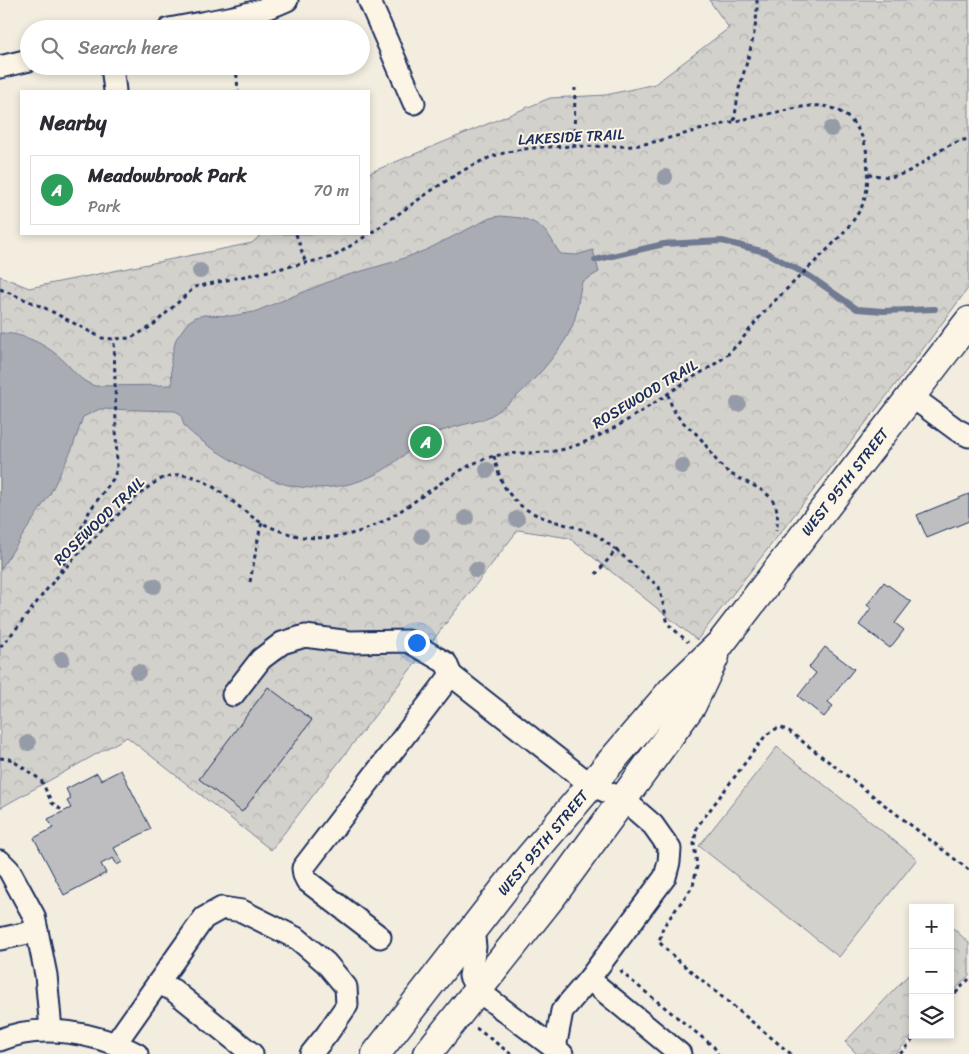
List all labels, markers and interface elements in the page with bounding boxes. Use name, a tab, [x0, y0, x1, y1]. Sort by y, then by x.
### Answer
search box	[20, 20, 370, 75]
text: Search here	[78, 31, 178, 64]
icon: search	[38, 34, 66, 62]
text: Nearby	[40, 104, 106, 142]
street label: LAKESIDE TRAIL	[517, 121, 625, 153]
text: Meadowbrook Park	[88, 159, 247, 192]
text: A	[52, 176, 62, 205]
text: 70 m	[313, 176, 349, 205]
text: Park	[88, 192, 121, 221]
street label: ROSEWOOD TRAIL	[587, 352, 703, 436]
street label: WEST 95TH STREET	[794, 421, 897, 542]
pin: A	[410, 423, 442, 461]
street label: ROSEWOOD TRAIL	[47, 470, 151, 572]
your location	[404, 630, 430, 656]
street label: WEST 95TH STREET	[491, 783, 596, 902]
map controls	[909, 904, 954, 1039]
button: +	[909, 904, 954, 949]
button: −	[909, 949, 954, 994]
button: layers	[909, 994, 954, 1039]

